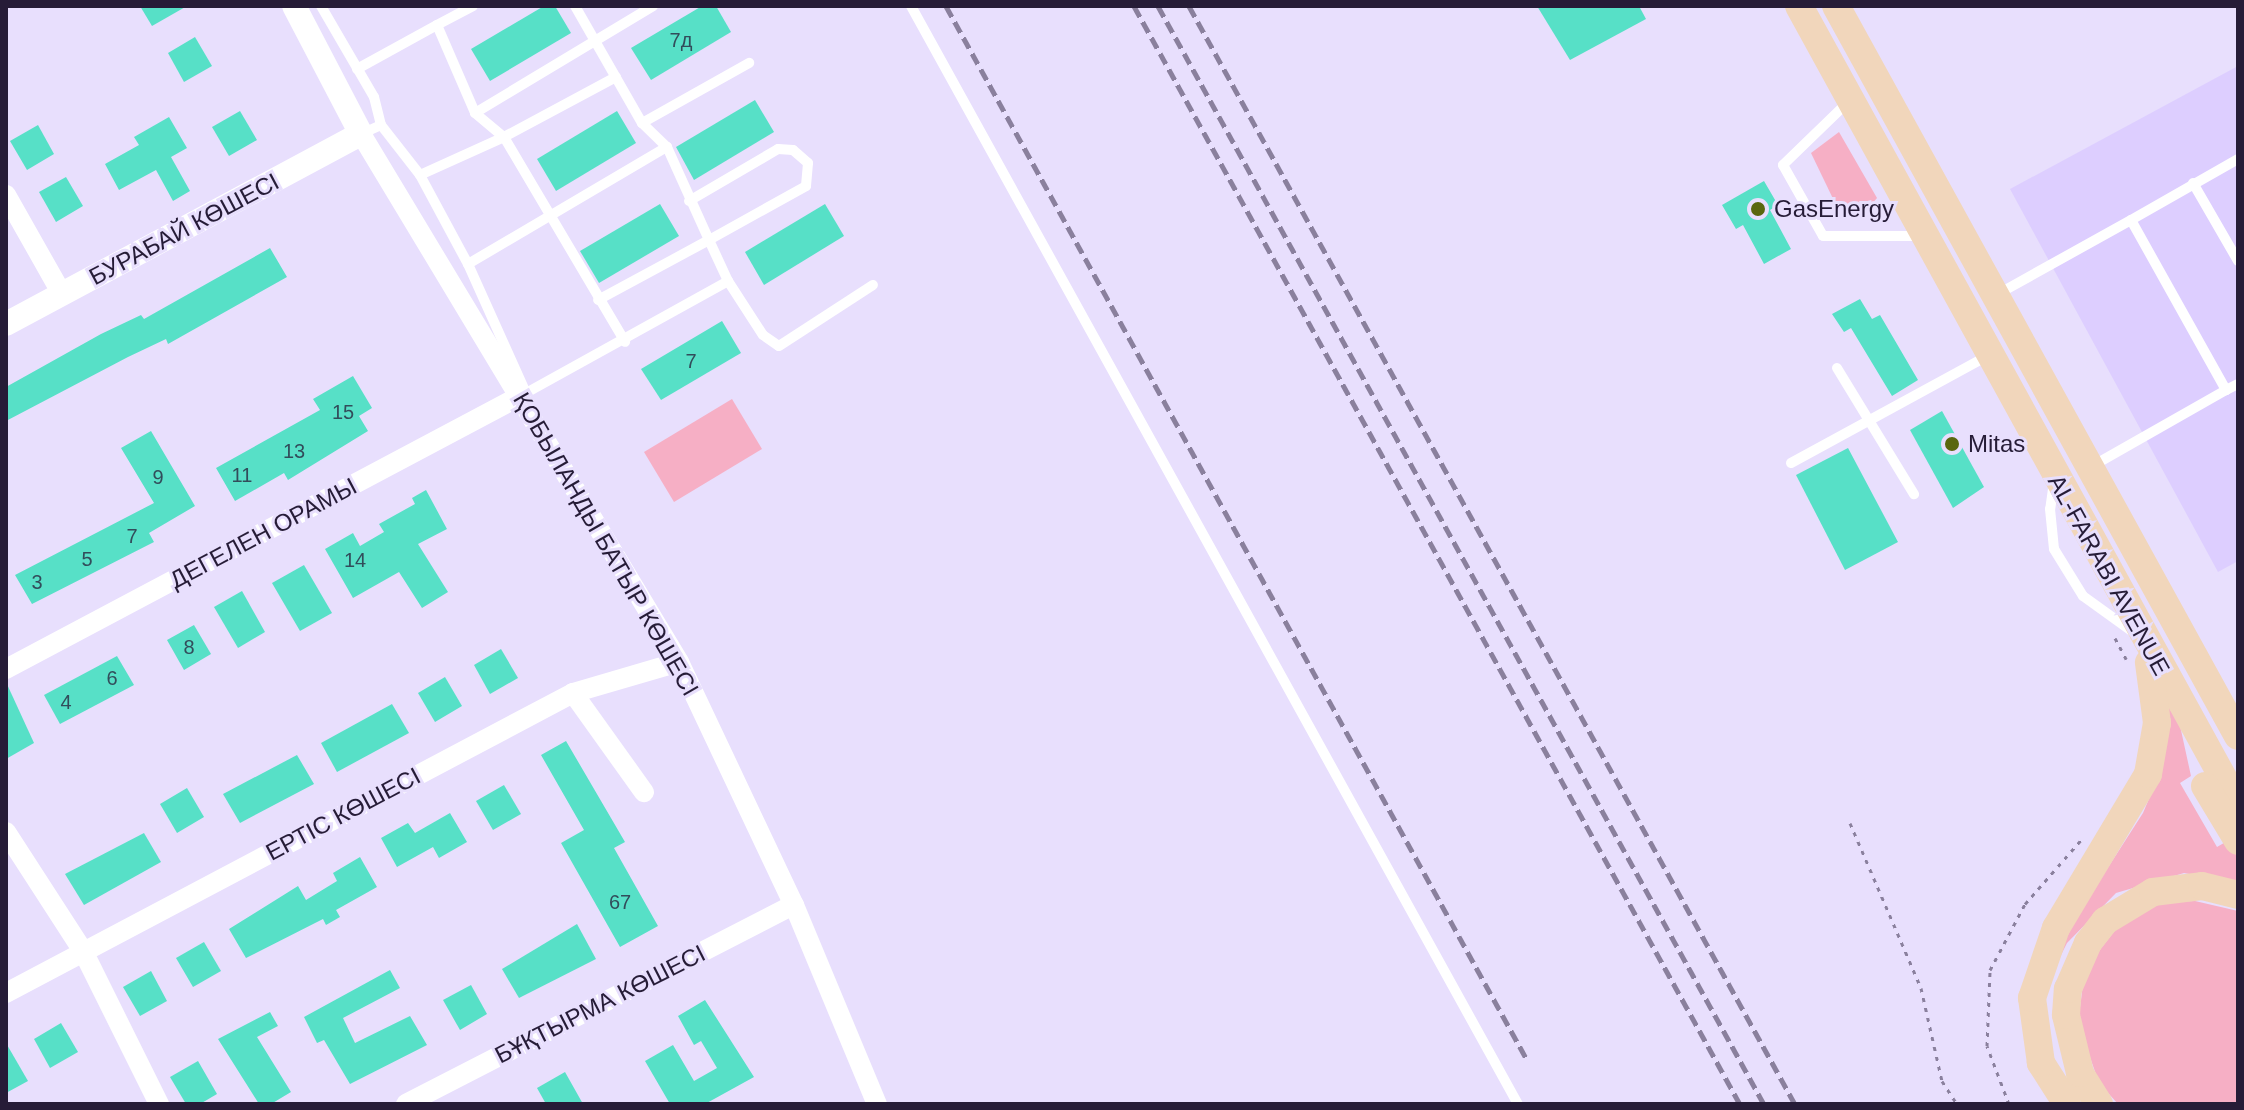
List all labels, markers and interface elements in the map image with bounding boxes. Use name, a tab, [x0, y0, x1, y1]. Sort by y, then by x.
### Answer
house number: 7д	[670, 28, 692, 52]
street label: БУРАБАЙ КӨШЕСІ	[84, 167, 284, 291]
place label: GasEnergy	[1774, 195, 1894, 223]
marker: GasEnergy	[1749, 200, 1767, 218]
house number: 7	[685, 349, 697, 373]
street label: ҚОБЫЛАНДЫ БАТЫР КӨШЕСІ	[507, 387, 705, 701]
house number: 15	[332, 400, 354, 424]
place label: Mitas	[1968, 430, 2025, 458]
marker: Mitas	[1943, 435, 1961, 453]
house number: 13	[283, 439, 305, 463]
house number: 11	[232, 463, 252, 487]
house number: 9	[152, 465, 164, 489]
street label: AL-FARABI AVENUE	[2042, 469, 2176, 681]
street label: ДЕГЕЛЕН ОРАМЫ	[165, 472, 361, 594]
house number: 7	[126, 524, 138, 548]
house number: 5	[81, 547, 93, 571]
house number: 14	[344, 548, 366, 572]
house number: 3	[31, 570, 43, 594]
house number: 8	[183, 635, 195, 659]
house number: 6	[106, 666, 118, 690]
house number: 4	[60, 690, 72, 714]
street label: ЕРТІС КӨШЕСІ	[261, 761, 425, 867]
house number: 67	[609, 890, 631, 914]
street label: БҰҚТЫРМА КӨШЕСІ	[490, 938, 710, 1070]

